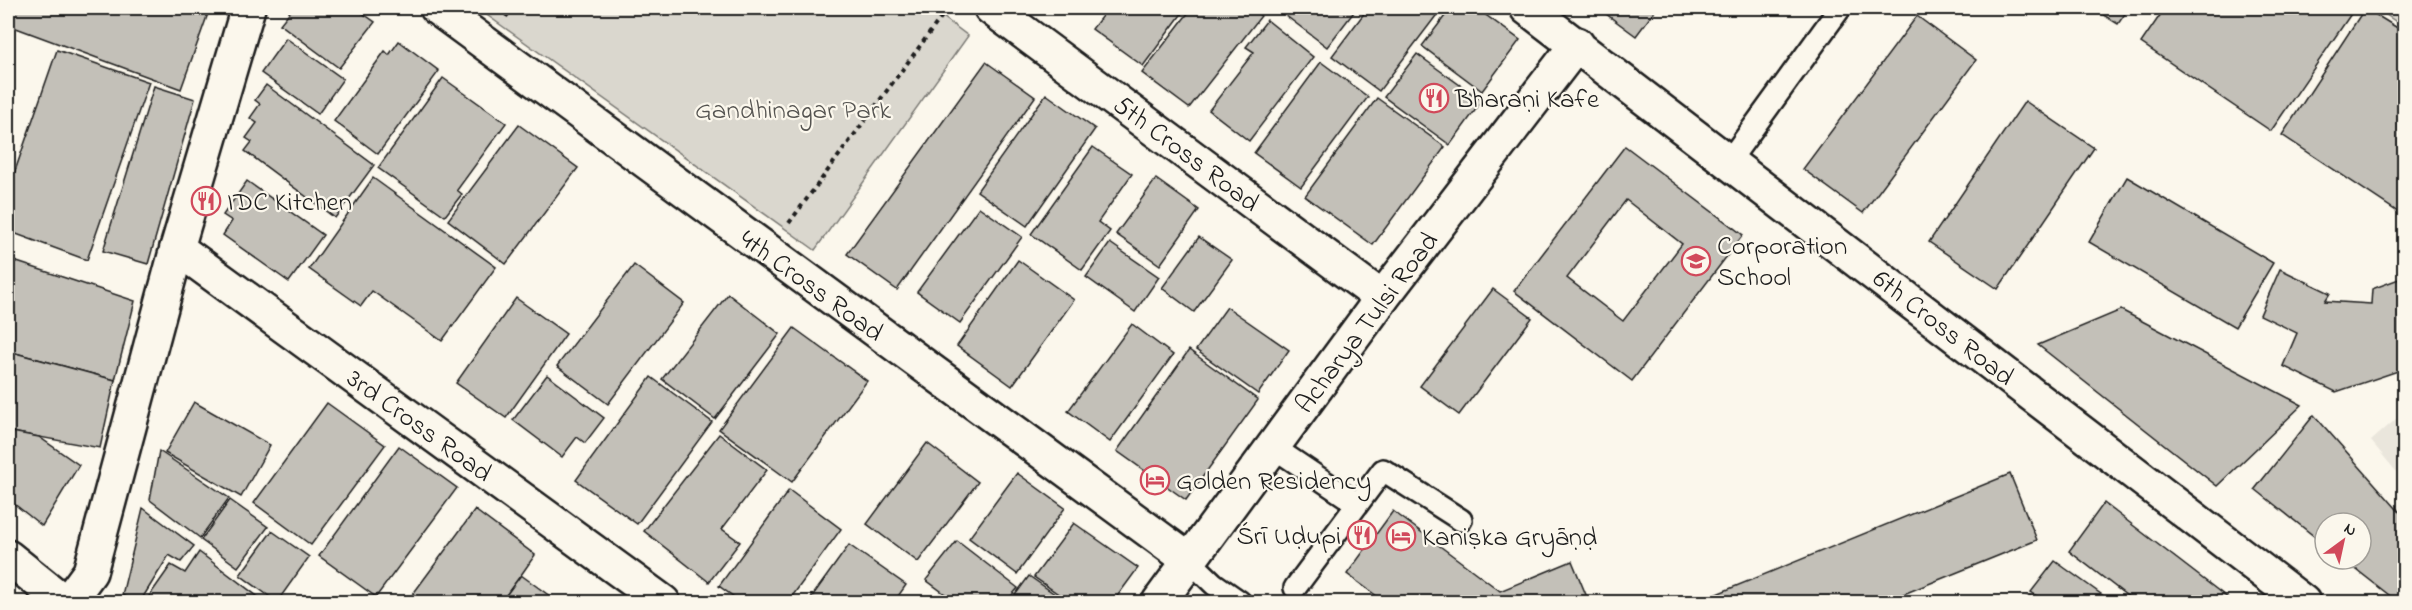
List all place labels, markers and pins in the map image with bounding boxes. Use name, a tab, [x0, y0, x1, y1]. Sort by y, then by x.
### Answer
place label: Bharaṇi Kafe	[1454, 81, 1600, 120]
restaurant icon: Bharaṇi Kafe	[1418, 82, 1450, 114]
place label: IDC Kitchen	[227, 184, 352, 223]
restaurant icon: IDC Kitchen	[190, 185, 222, 217]
place label: Corporation School	[1717, 228, 1847, 298]
school or university icon: Corporation School	[1680, 245, 1712, 277]
place label: Golden Residency	[1176, 463, 1371, 502]
hotel icon: Golden Residency	[1139, 464, 1171, 496]
place label: Śrī Uḍupi	[1237, 518, 1341, 557]
restaurant icon: Śrī Uḍupi	[1346, 519, 1378, 551]
place label: Kaniṣka Gryāṇḍ	[1422, 519, 1597, 558]
hotel icon: Kaniṣka Gryāṇḍ	[1385, 520, 1417, 552]

